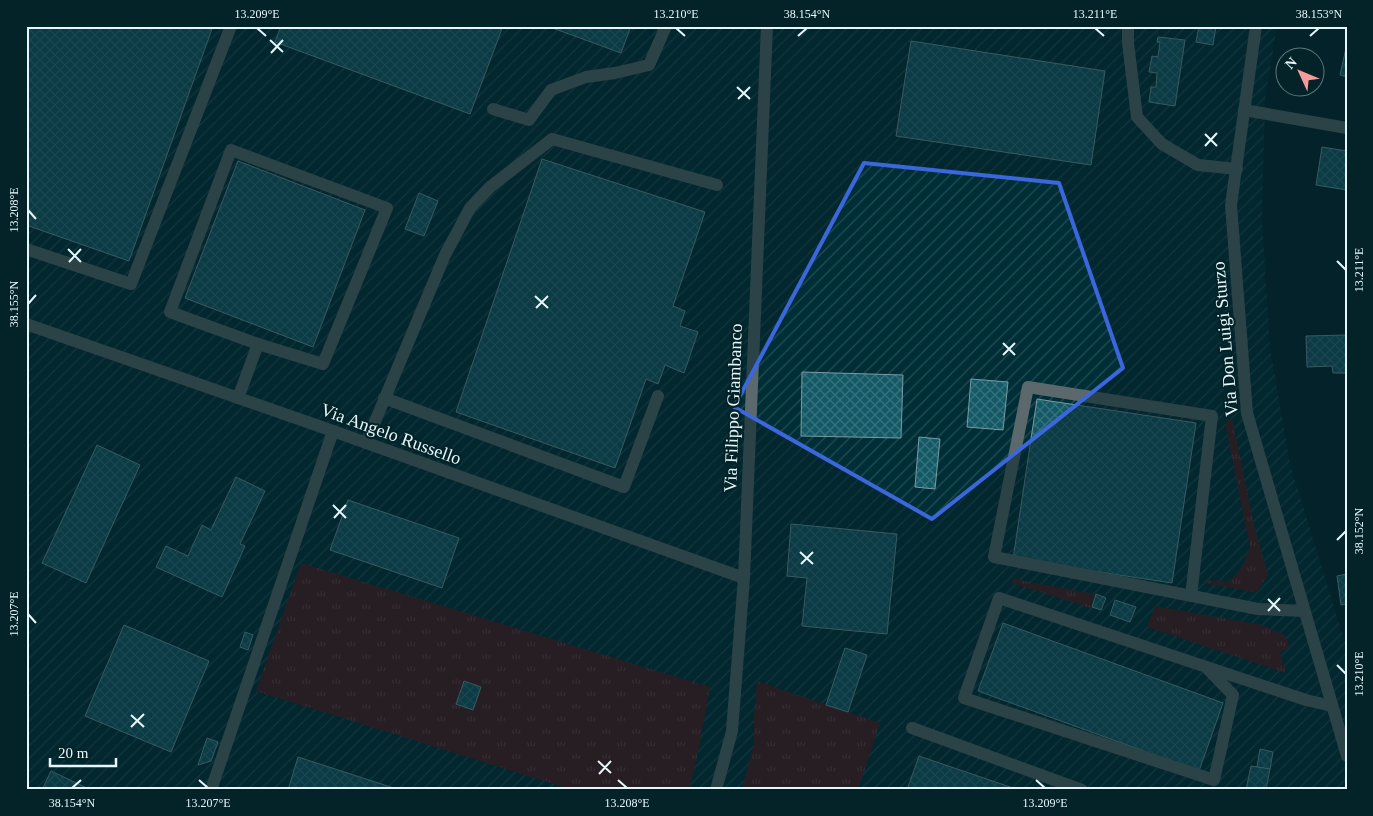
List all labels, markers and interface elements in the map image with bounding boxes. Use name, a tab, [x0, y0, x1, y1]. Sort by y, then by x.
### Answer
text: 13.209°E	[234, 7, 280, 21]
text: 13.210°E	[653, 7, 699, 21]
text: 38.154°N	[784, 7, 831, 21]
text: 13.211°E	[1073, 7, 1117, 21]
text: 38.153°N	[1296, 7, 1343, 21]
north arrow	[1276, 48, 1326, 98]
text: N	[1282, 54, 1300, 72]
text: 13.208°E	[7, 187, 21, 233]
text: 13.211°E	[1352, 248, 1366, 292]
street label: Via Don Luigi Sturzo	[1208, 261, 1242, 417]
text: 38.155°N	[7, 280, 21, 327]
street label: Via Filippo Giambanco	[720, 323, 746, 493]
street label: Via Angelo Russello	[318, 399, 464, 469]
text: 38.152°N	[1352, 507, 1366, 554]
text: 13.207°E	[7, 591, 21, 637]
text: 13.210°E	[1352, 651, 1366, 697]
scale bar	[50, 736, 116, 768]
text: 20 m	[58, 745, 89, 761]
text: 38.154°N	[49, 796, 96, 810]
text: 13.207°E	[185, 796, 231, 810]
text: 13.208°E	[604, 796, 650, 810]
text: 13.209°E	[1022, 796, 1068, 810]

